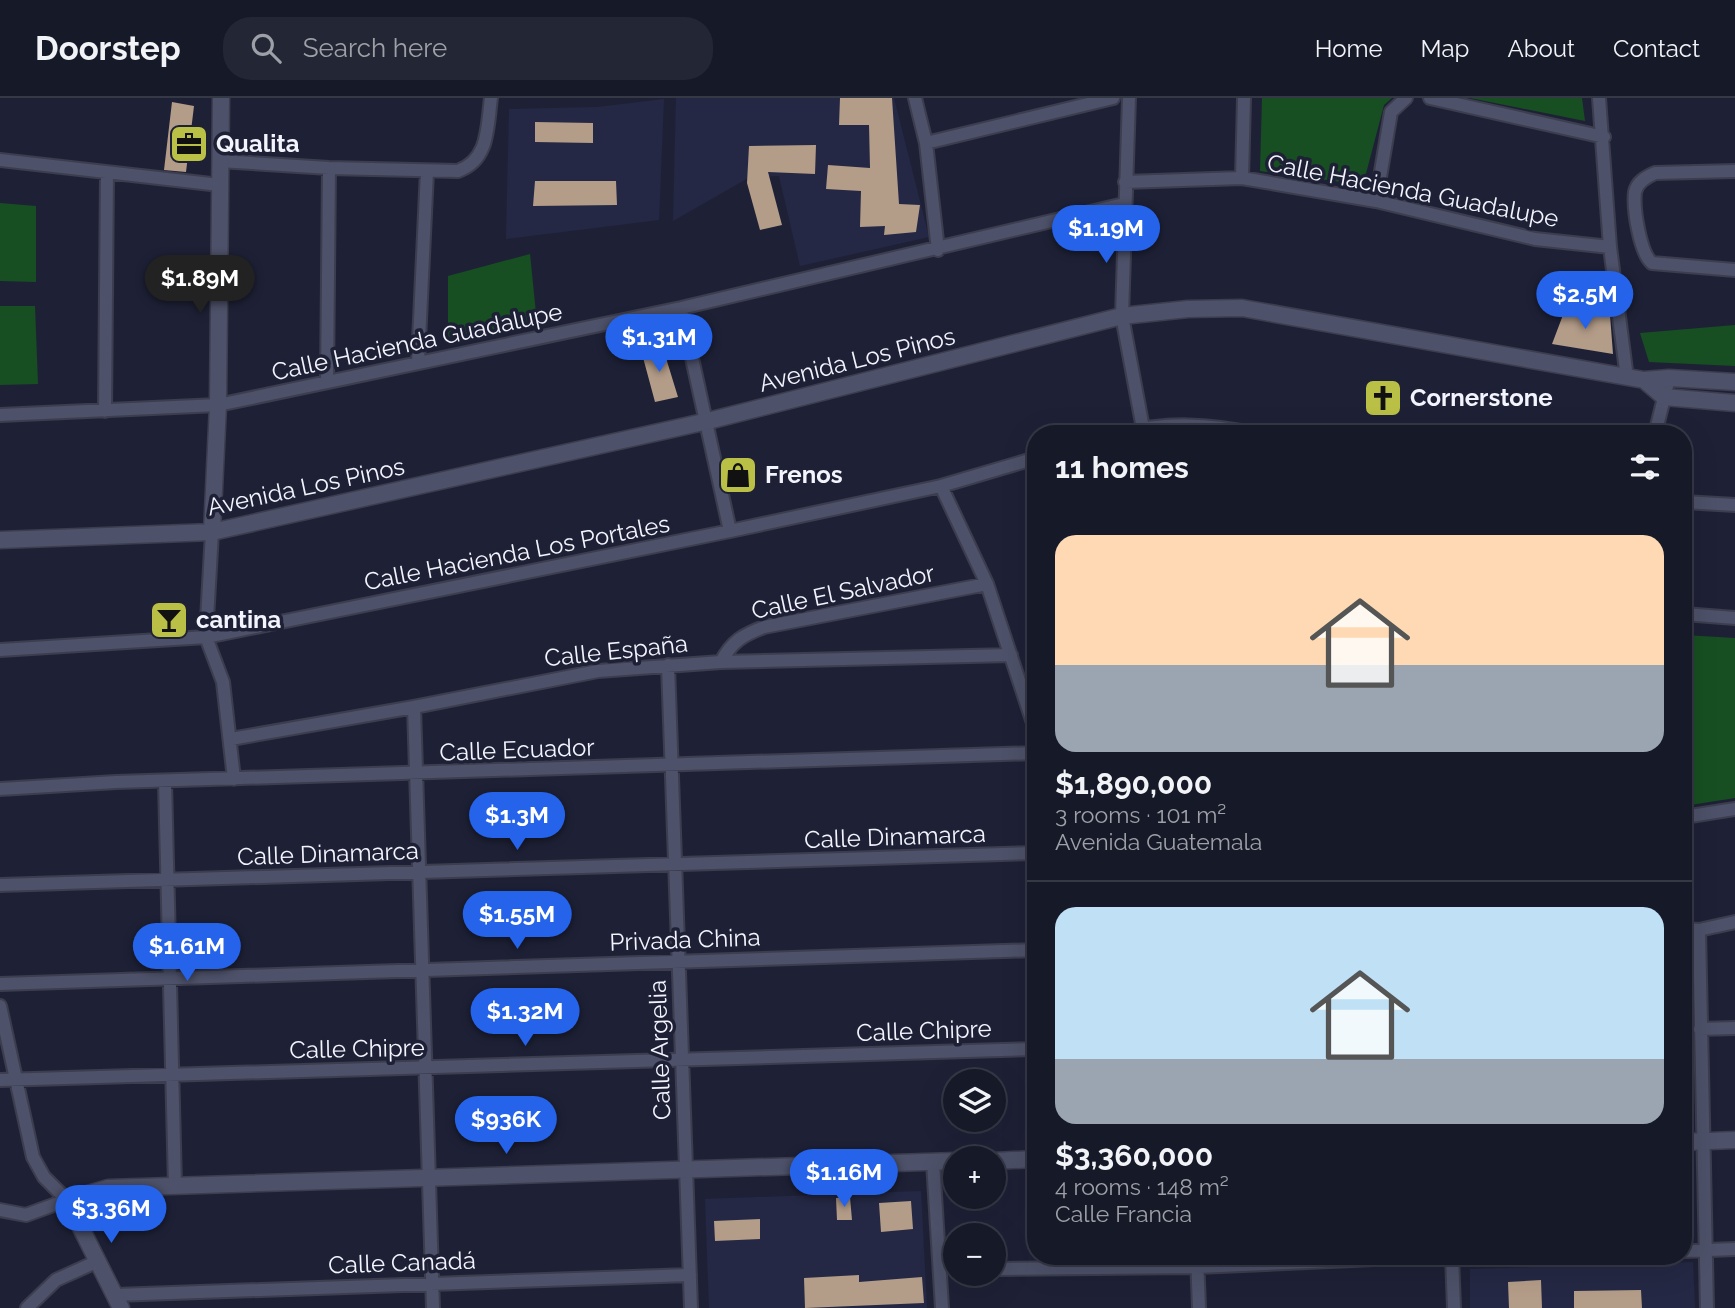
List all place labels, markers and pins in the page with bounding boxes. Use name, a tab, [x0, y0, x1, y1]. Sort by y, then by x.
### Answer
office icon: Qualita	[168, 123, 210, 165]
place label: Qualita	[216, 129, 300, 158]
pin: $1.19M	[1049, 206, 1163, 265]
pin: $1.89M	[143, 256, 257, 315]
pin: $2.5M	[1536, 272, 1634, 331]
pin: $1.31M	[602, 314, 716, 374]
church icon: Cornerstone	[1362, 377, 1404, 419]
place label: Cornerstone	[1410, 383, 1553, 412]
shop icon: Frenos	[717, 454, 759, 496]
place label: Frenos	[765, 460, 843, 489]
bar icon: cantina	[148, 599, 190, 641]
place label: cantina	[196, 605, 282, 634]
pin: $1.3M	[468, 792, 566, 852]
pin: $1.55M	[460, 892, 574, 951]
pin: $1.61M	[130, 924, 244, 983]
pin: $1.32M	[468, 988, 582, 1048]
pin: $936K	[457, 1096, 555, 1156]
pin: $1.16M	[787, 1150, 901, 1209]
pin: $3.36M	[54, 1186, 168, 1245]

